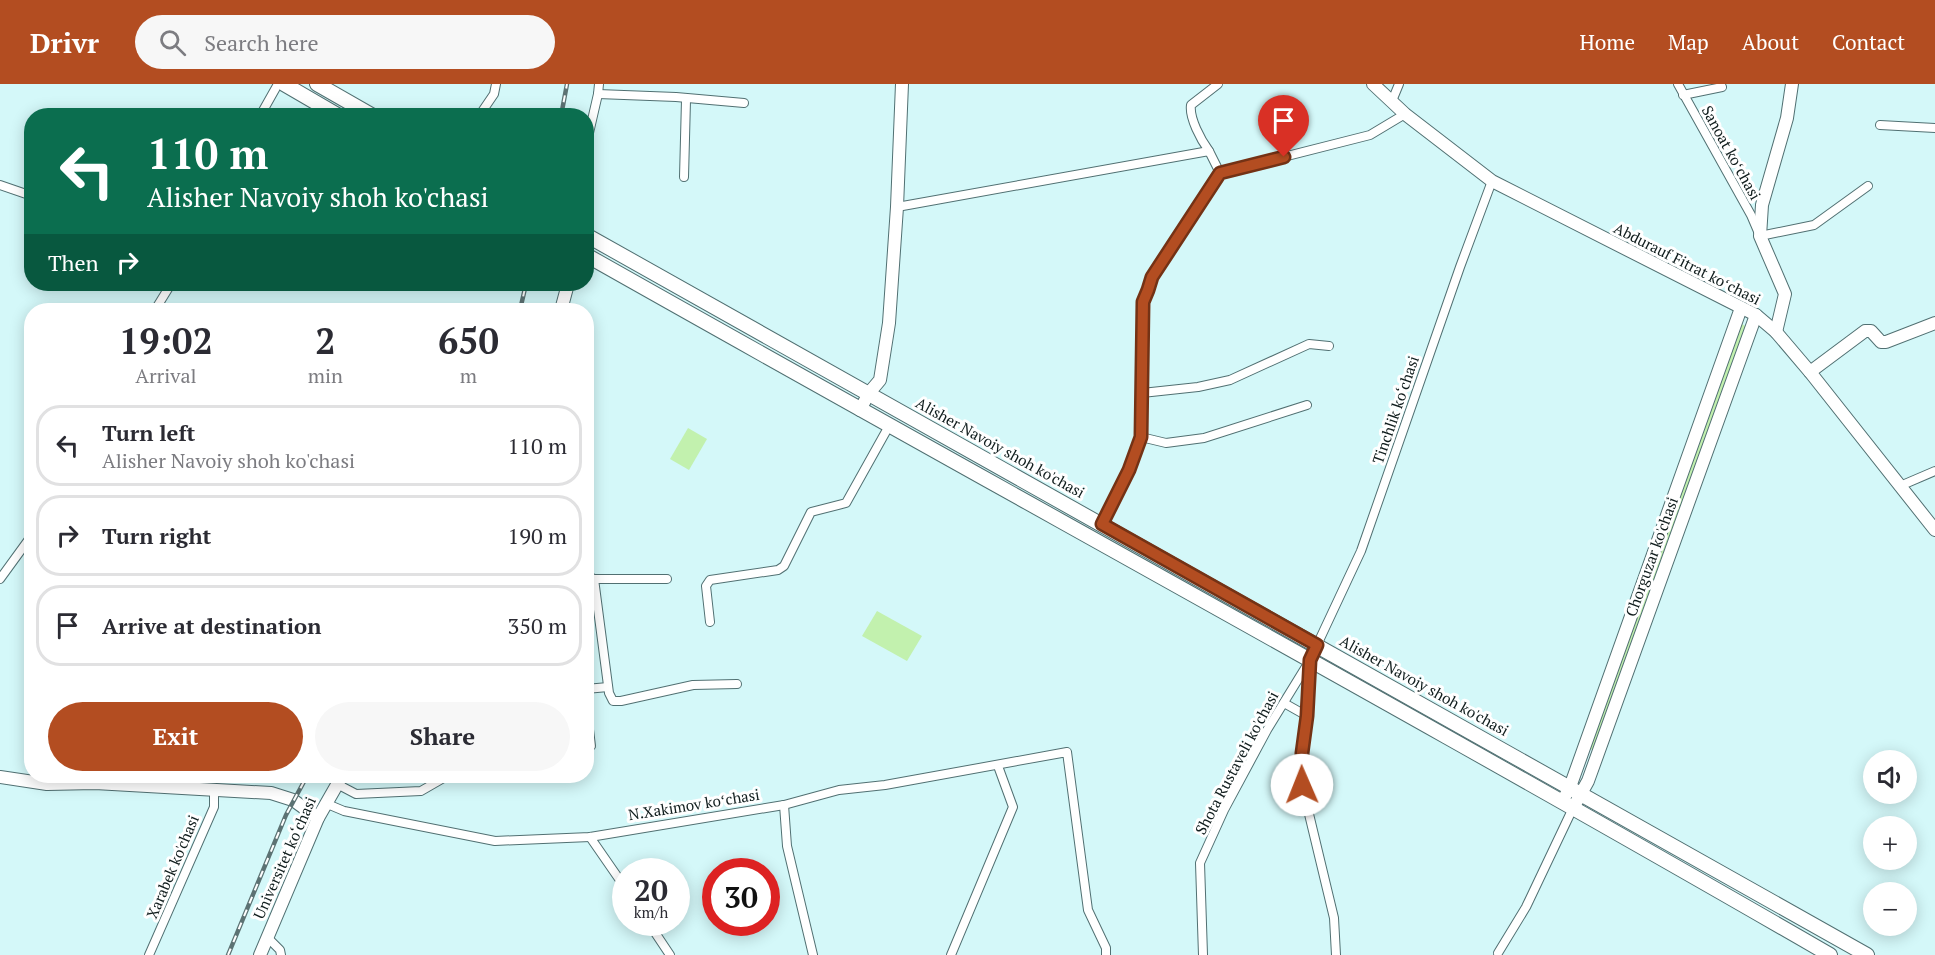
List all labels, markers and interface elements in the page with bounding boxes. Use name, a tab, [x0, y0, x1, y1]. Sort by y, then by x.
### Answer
search box	[135, 15, 555, 69]
text: Drivr	[30, 24, 99, 61]
icon: search	[156, 26, 189, 59]
text: Search here	[204, 28, 319, 57]
text: Home	[1579, 28, 1635, 56]
text: Map	[1668, 28, 1709, 56]
text: About	[1742, 28, 1799, 56]
text: Contact	[1832, 28, 1905, 56]
pin	[1258, 95, 1309, 157]
street label: Sanoat koʻchasi	[1698, 102, 1766, 203]
icon: arrive	[1267, 104, 1300, 137]
text: 110 m	[147, 125, 268, 181]
icon: left	[48, 132, 126, 210]
text: Alisher Navoiy shoh ko'chasi	[147, 179, 489, 215]
street label: Abdurauf Fitrat koʻchasi	[1611, 217, 1764, 309]
icon: right	[111, 246, 144, 279]
text: Then	[48, 248, 99, 277]
text: 19:02	[119, 317, 213, 364]
text: 2	[315, 317, 336, 364]
text: 650	[438, 317, 499, 364]
street label: Tinchlik kо‘chasi	[1367, 353, 1423, 466]
text: Arrival	[135, 362, 197, 389]
text: min	[308, 362, 343, 389]
text: m	[460, 362, 477, 389]
street label: Alisher Navoiy shoh ko'chasi	[913, 392, 1088, 502]
text: Turn left	[102, 418, 195, 447]
icon: left	[51, 429, 84, 462]
text: 110 m	[507, 431, 567, 460]
text: Alisher Navoiy shoh ko'chasi	[102, 447, 355, 474]
street label: Chorguzar ko'chasi	[1620, 494, 1682, 619]
icon: right	[51, 519, 84, 552]
text: Turn right	[102, 521, 211, 550]
text: 190 m	[507, 521, 567, 550]
icon: arrive	[51, 609, 84, 642]
text: Arrive at destination	[102, 611, 321, 640]
text: 350 m	[507, 611, 567, 640]
street label: Alisher Navoiy shoh ko'chasi	[1337, 630, 1512, 740]
street label: Shota Rustaveli ko'chasi	[1190, 687, 1282, 838]
button: Exit	[48, 702, 303, 771]
button: Share	[315, 702, 570, 771]
map controls	[1863, 750, 1917, 936]
button: sound	[1863, 750, 1917, 804]
position arrow	[1270, 753, 1334, 817]
street label: N.Xakimov koʻchasi	[627, 784, 761, 824]
street label: Universitet kо‘chasi	[248, 793, 320, 922]
street label: Xarabek ko'chasi	[141, 812, 203, 921]
button: +	[1863, 816, 1917, 870]
speed limit sign: 30	[702, 858, 780, 936]
text: 20	[634, 870, 668, 910]
button: −	[1863, 882, 1917, 936]
text: km/h	[634, 902, 668, 922]

